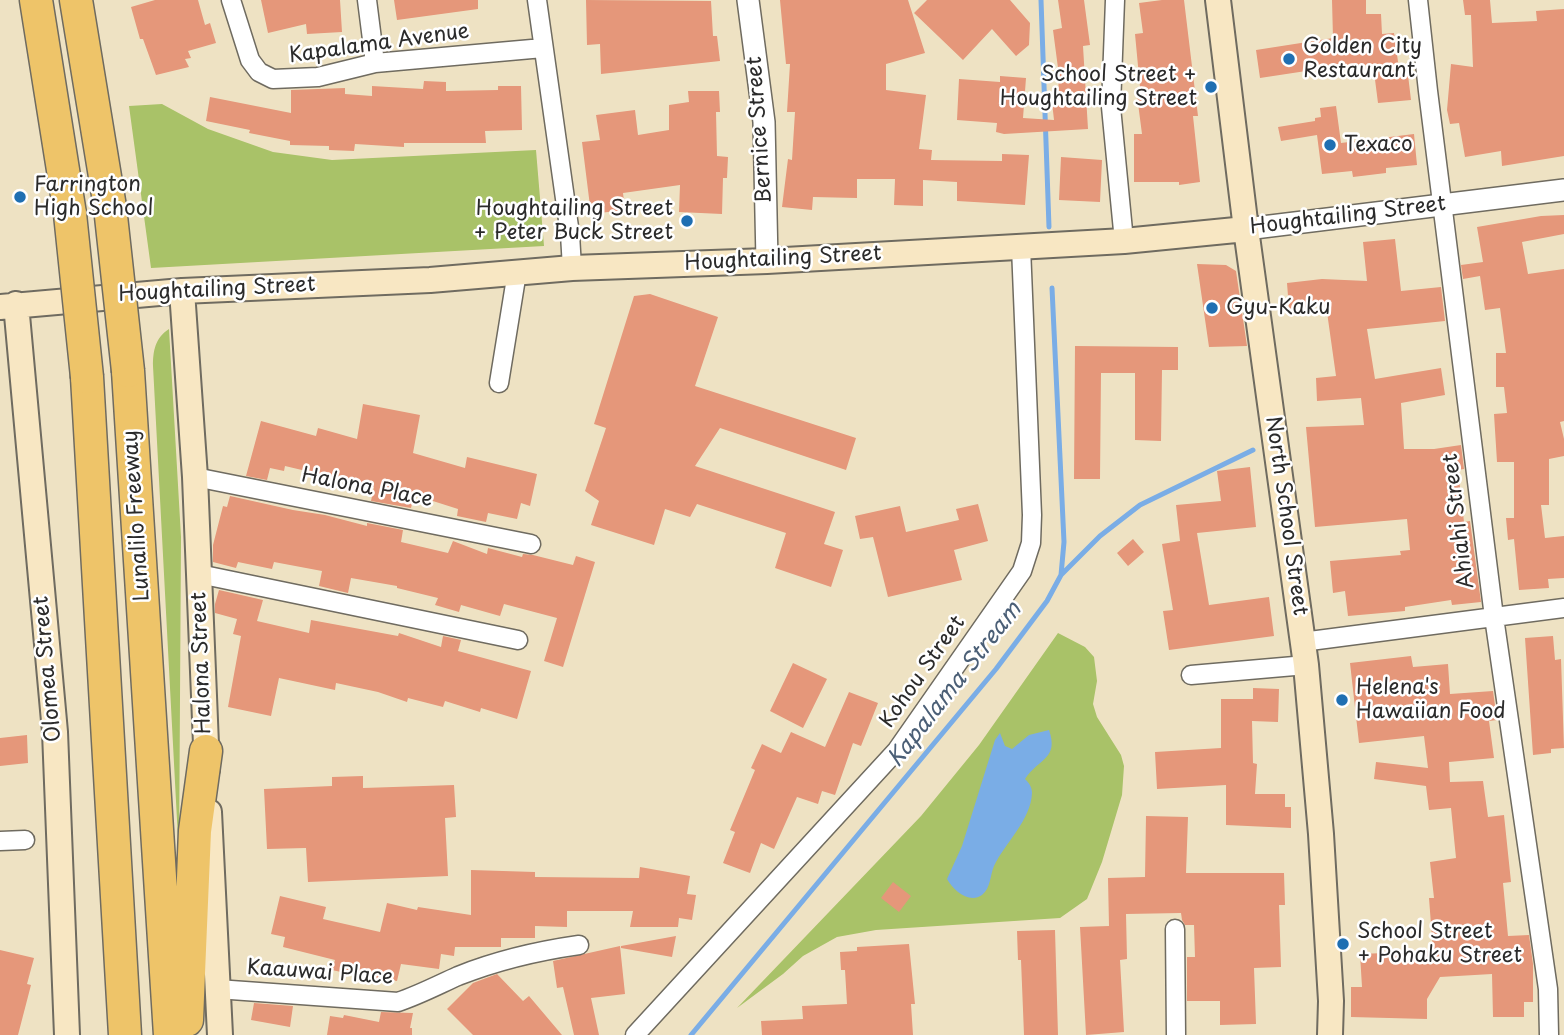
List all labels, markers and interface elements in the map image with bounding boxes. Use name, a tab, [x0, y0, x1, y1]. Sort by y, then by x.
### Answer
street label: Kapalama Avenue	[287, 19, 471, 69]
place label: Golden City Restaurant	[1303, 34, 1422, 84]
marker: Golden City Restaurant	[1281, 51, 1297, 67]
street label: Bernice Street	[742, 56, 778, 204]
place label: School Street + Houghtailing Street	[1000, 62, 1197, 112]
marker: School Street + Houghtailing Street	[1203, 79, 1219, 95]
place label: Texaco	[1344, 132, 1413, 158]
marker: Texaco	[1322, 137, 1338, 153]
place label: Farrington High School	[34, 172, 154, 222]
marker: Farrington High School	[12, 189, 28, 205]
street label: Houghtailing Street	[1249, 191, 1447, 241]
place label: Houghtailing Street + Peter Buck Street	[473, 196, 673, 246]
marker: Houghtailing Street + Peter Buck Street	[679, 213, 695, 229]
street label: Houghtailing Street	[684, 241, 882, 277]
street label: Houghtailing Street	[118, 272, 316, 308]
place label: Gyu-Kaku	[1226, 295, 1330, 321]
marker: Gyu-Kaku	[1204, 300, 1220, 316]
street label: North School Street	[1260, 415, 1312, 617]
street label: Lunalilo Freeway	[118, 430, 156, 602]
street label: Ahiahi Street	[1438, 452, 1480, 590]
street label: Halona Place	[299, 463, 435, 513]
street label: Halona Street	[187, 591, 217, 735]
street label: Olomea Street	[29, 595, 67, 743]
water label: Kapalama Stream	[882, 597, 1028, 773]
street label: Kohou Street	[875, 611, 971, 733]
place label: Helena's Hawaiian Food	[1356, 675, 1506, 725]
marker: Helena's Hawaiian Food	[1334, 692, 1350, 708]
place label: School Street + Pohaku Street	[1357, 919, 1522, 969]
marker: School Street + Pohaku Street	[1335, 936, 1351, 952]
street label: Kaauwai Place	[246, 955, 394, 991]

